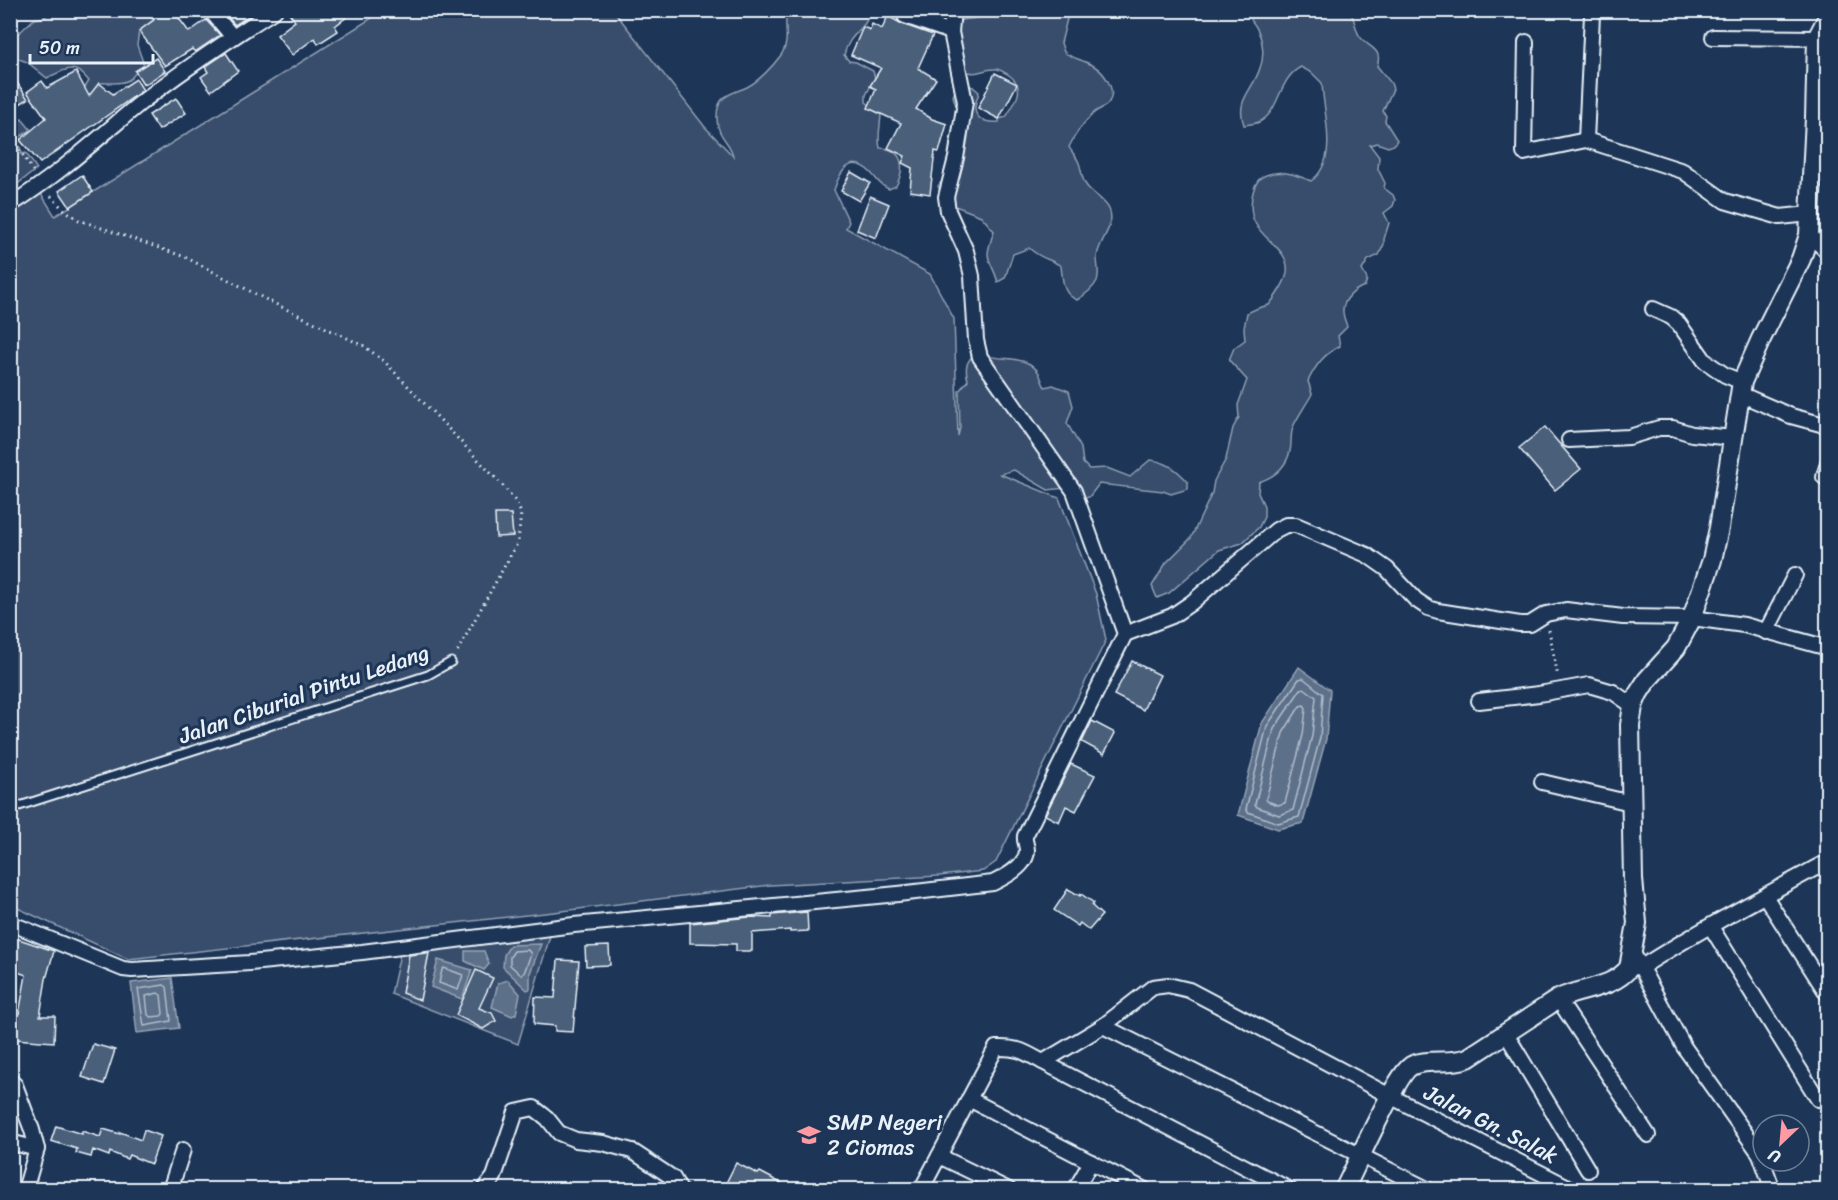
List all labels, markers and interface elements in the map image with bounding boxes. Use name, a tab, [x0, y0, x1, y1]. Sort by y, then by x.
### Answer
scale bar	[30, 27, 153, 65]
text: 50 m	[39, 32, 80, 64]
street label: Jalan Ciburial Pintu Ledang	[173, 633, 435, 756]
street label: Jalan Gn. Salak	[1416, 1073, 1565, 1175]
place label: SMP Negeri 2 Ciomas	[827, 1103, 943, 1167]
north arrow	[1751, 1113, 1811, 1173]
school or university icon: SMP Negeri 2 Ciomas	[796, 1122, 822, 1148]
text: U	[1762, 1140, 1786, 1171]

